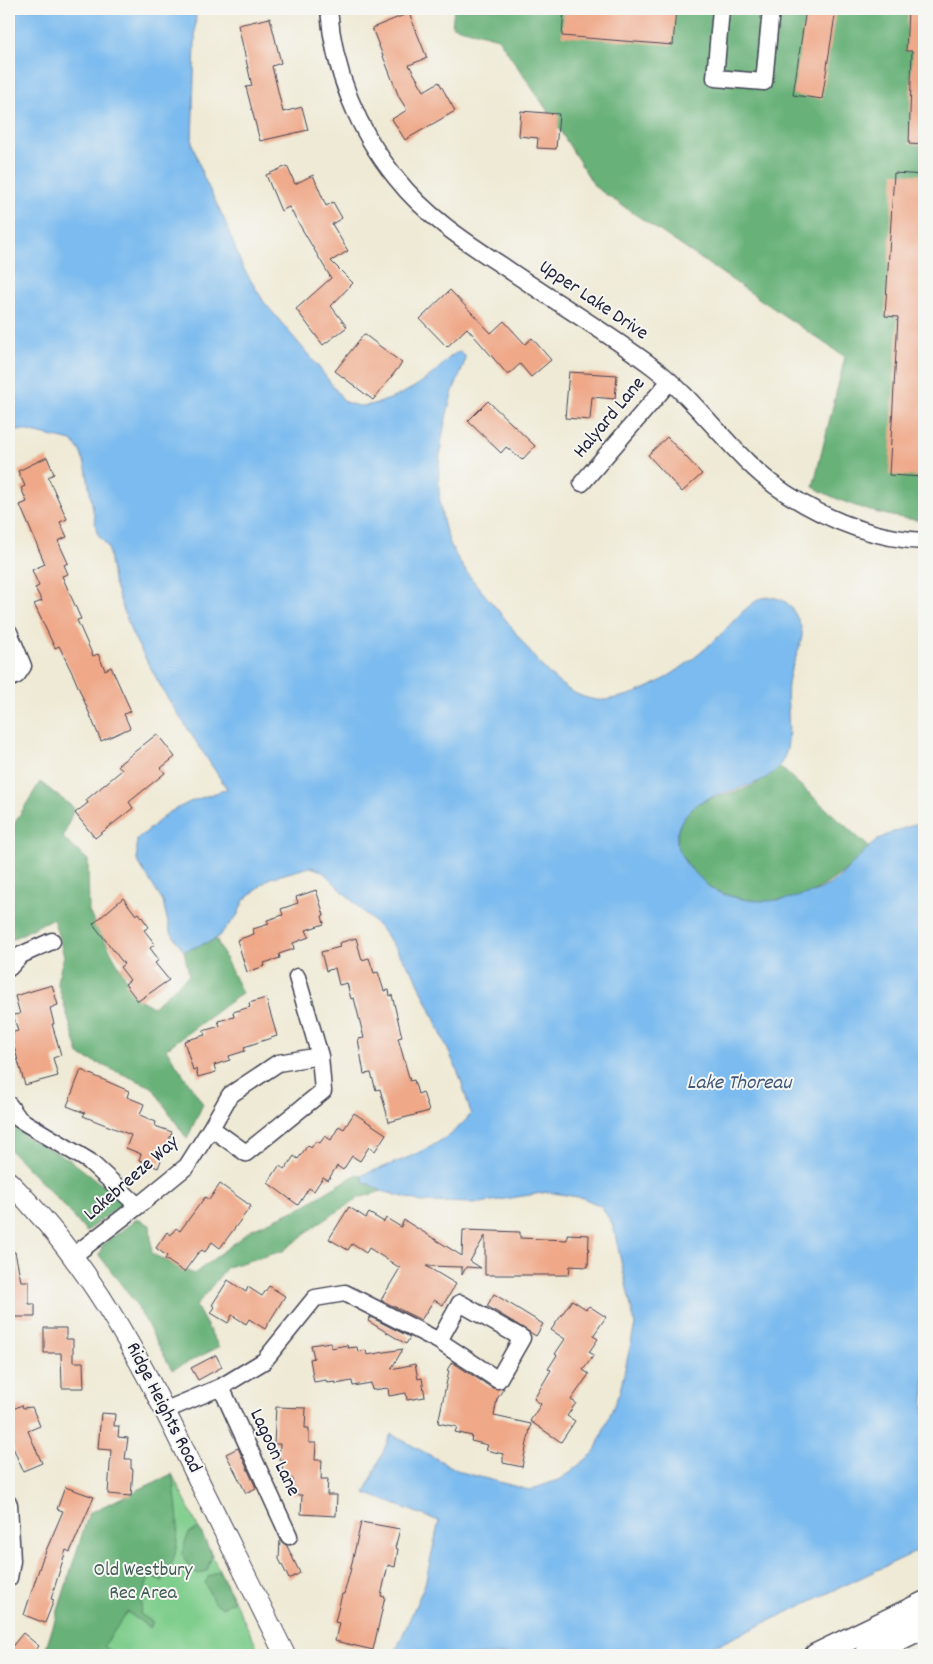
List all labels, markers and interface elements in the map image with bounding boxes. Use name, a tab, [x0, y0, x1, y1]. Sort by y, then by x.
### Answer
street label: Upper Lake Drive	[533, 254, 653, 348]
street label: Halyard Lane	[568, 371, 653, 465]
water label: Lake Thoreau	[687, 1069, 793, 1099]
street label: Lakebreeze Way	[78, 1129, 186, 1228]
street label: Ridge Heights Road	[118, 1338, 208, 1478]
street label: Lagoon Lane	[242, 1405, 307, 1501]
park label: Old Westbury Rec Area	[93, 1557, 193, 1608]

